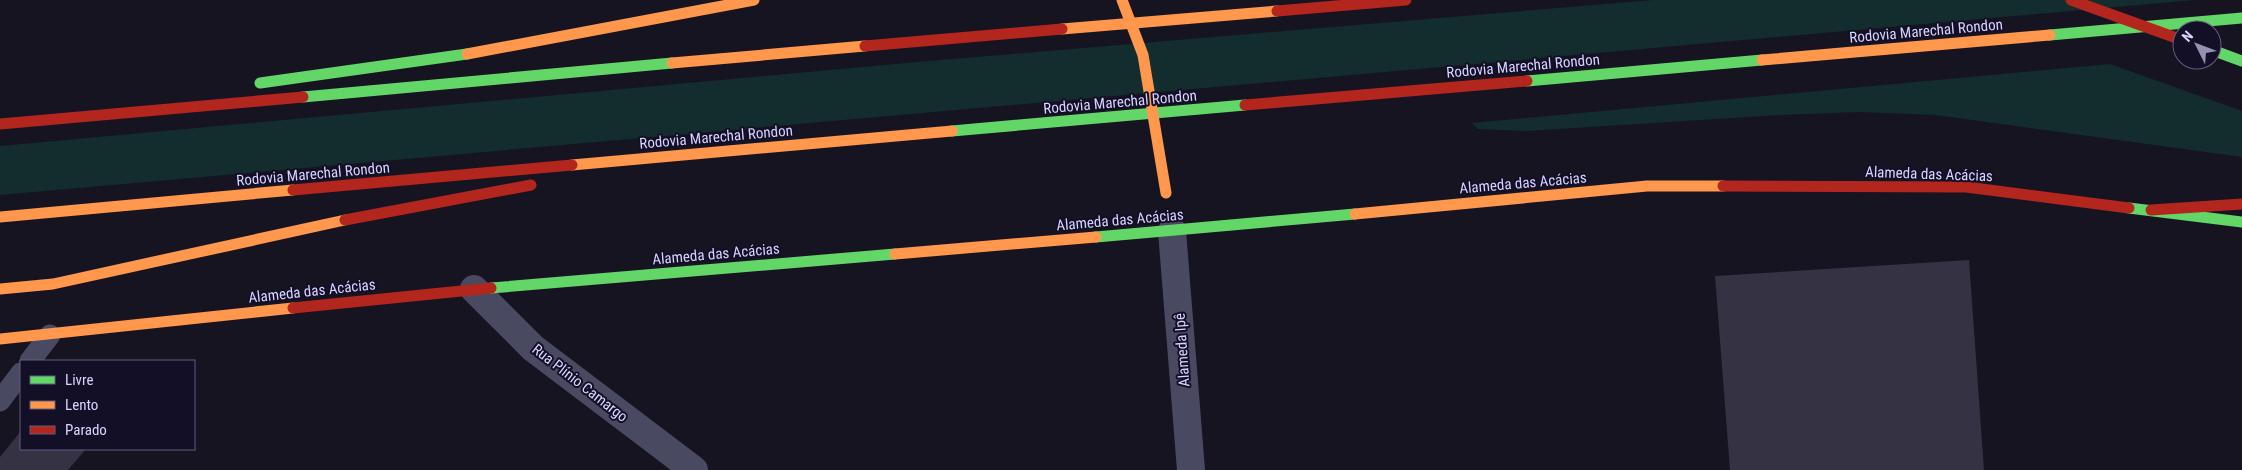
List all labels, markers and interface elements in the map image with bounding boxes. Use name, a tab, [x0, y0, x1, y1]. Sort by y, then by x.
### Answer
street label: Rodovia Marechal Rondon	[1848, 15, 2004, 47]
north arrow	[2172, 20, 2222, 70]
text: N	[2179, 28, 2196, 45]
street label: Rodovia Marechal Rondon	[1445, 50, 1601, 82]
street label: Rodovia Marechal Rondon	[1042, 86, 1198, 118]
street label: Rodovia Marechal Rondon	[638, 121, 794, 153]
street label: Rodovia Marechal Rondon	[235, 158, 391, 190]
street label: Alameda das Acácias	[1865, 163, 1993, 185]
street label: Alameda das Acácias	[1459, 168, 1588, 198]
street label: Alameda das Acácias	[1056, 205, 1185, 235]
street label: Alameda das Acácias	[652, 239, 781, 269]
street label: Alameda das Acácias	[248, 275, 377, 307]
street label: Alameda Ipê	[1170, 313, 1194, 387]
street label: Rua Plínio Camargo	[529, 340, 631, 426]
legend	[20, 360, 195, 450]
text: Livre	[65, 371, 93, 389]
text: Lento	[65, 396, 98, 414]
text: Parado	[65, 421, 107, 439]

